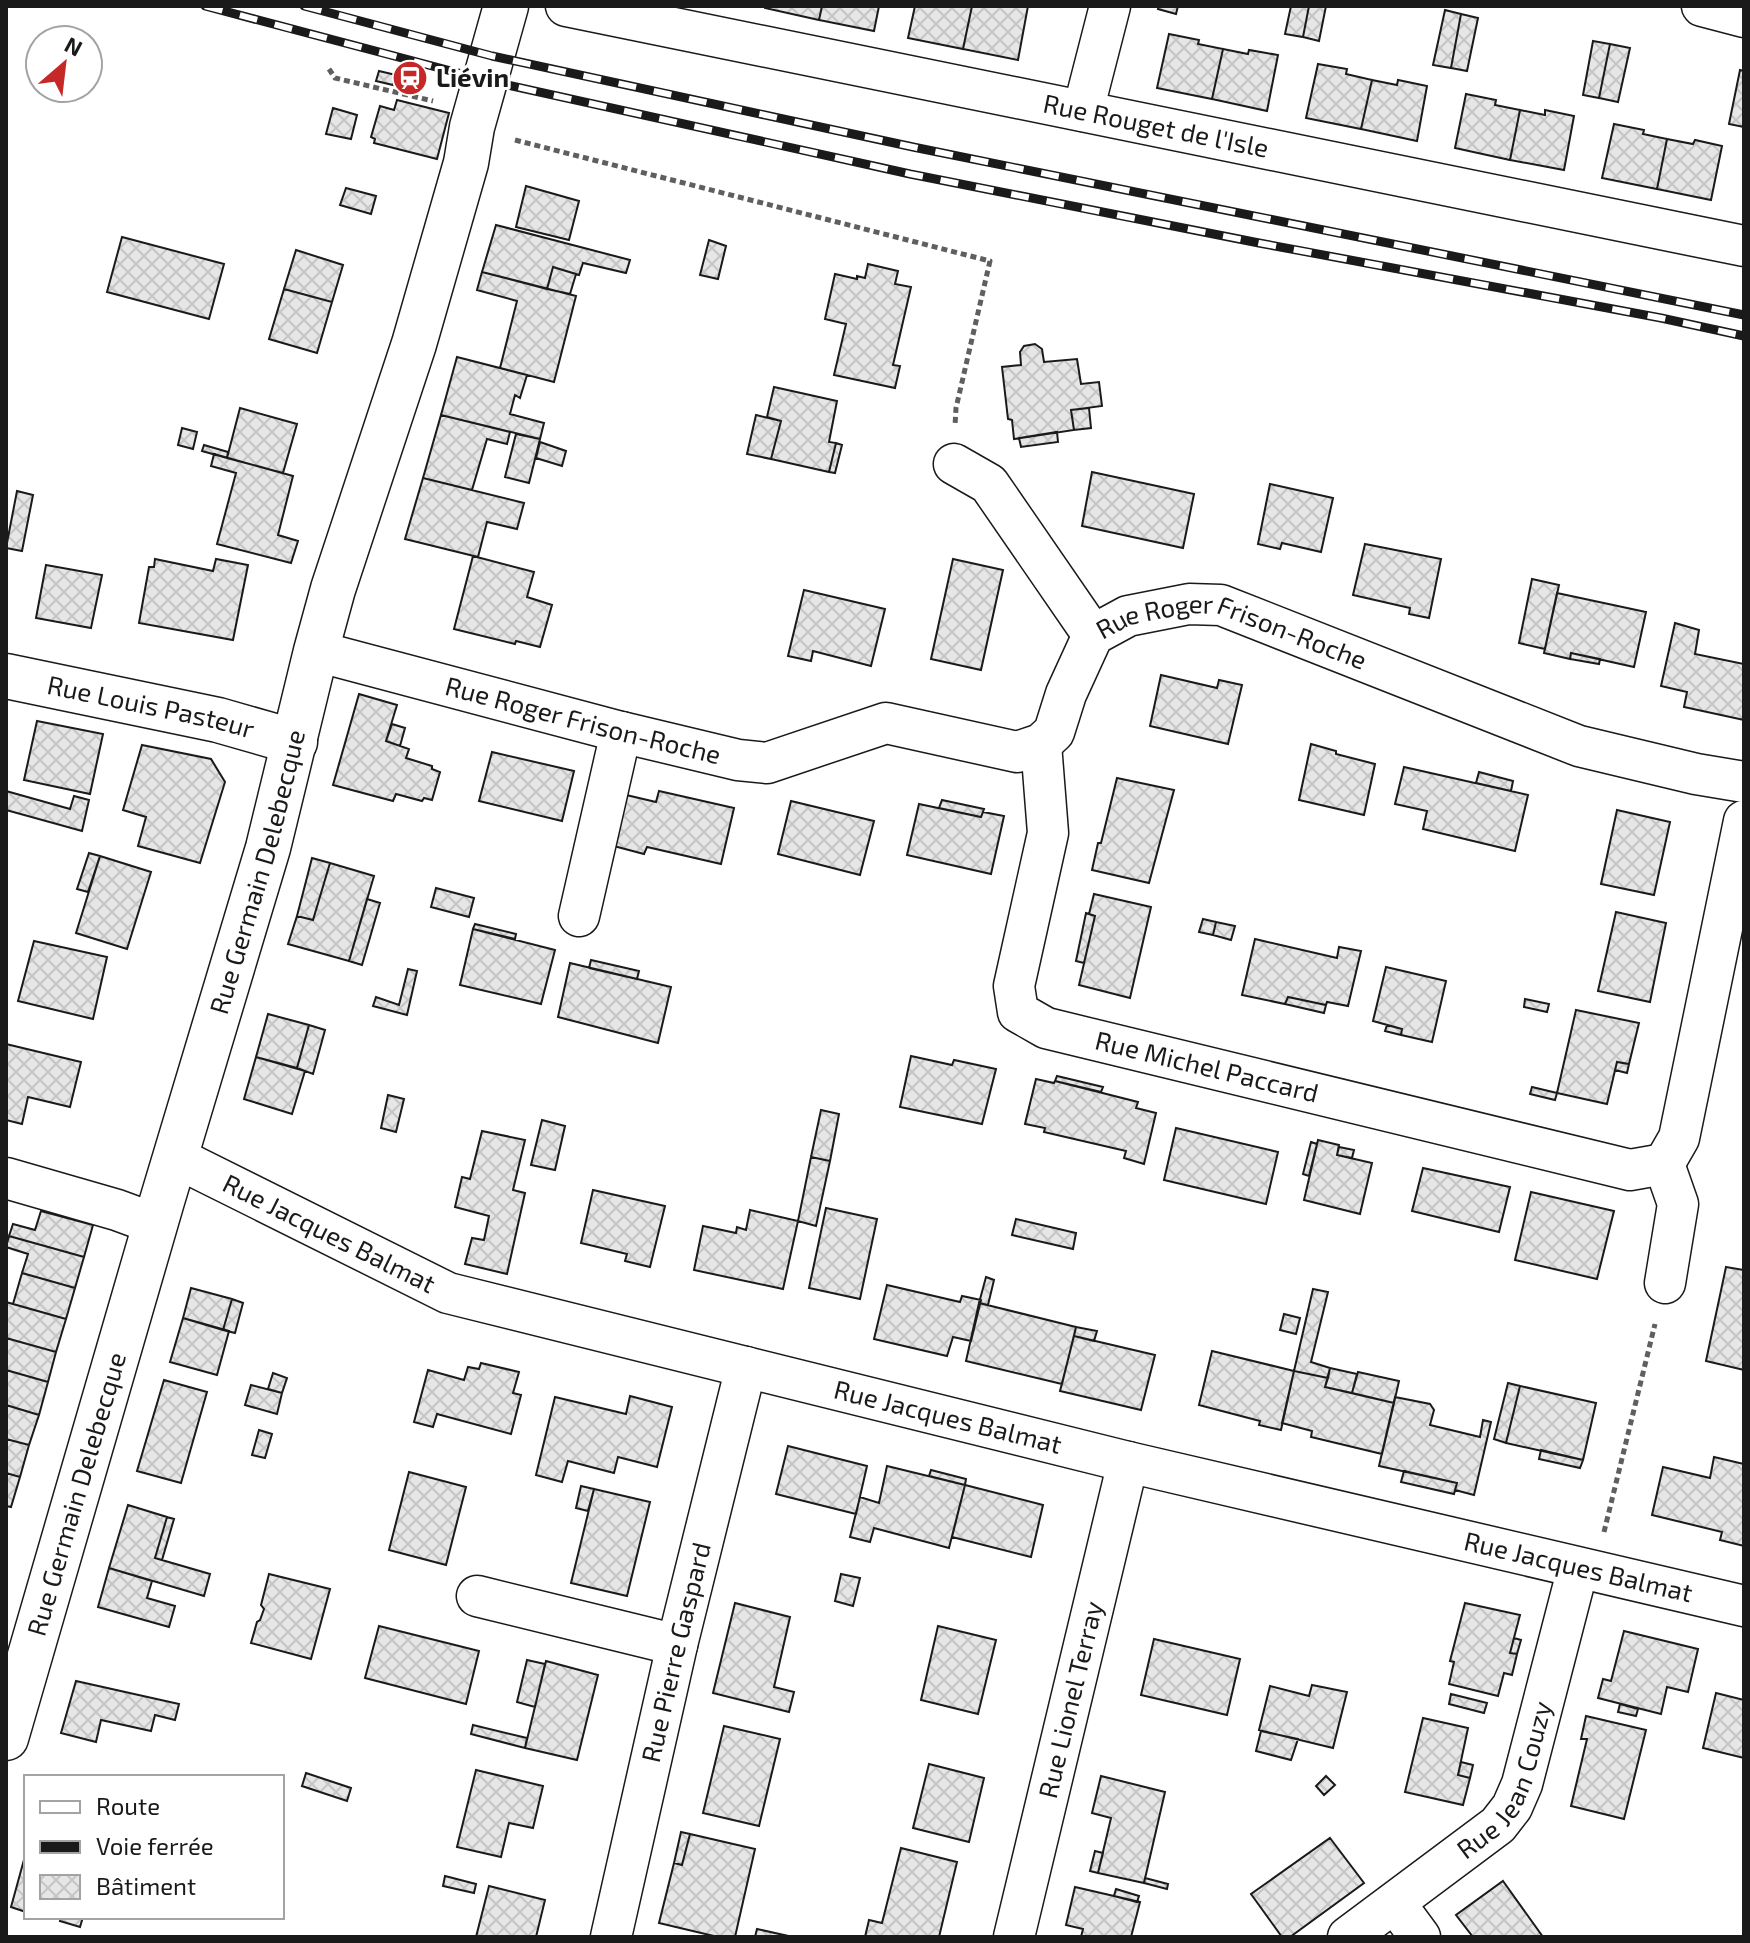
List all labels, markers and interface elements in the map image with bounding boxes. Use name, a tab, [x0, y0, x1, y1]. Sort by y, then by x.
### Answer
north arrow	[24, 24, 104, 104]
text: N	[61, 30, 87, 61]
station icon: Liévin	[391, 59, 429, 97]
place label: Liévin	[436, 61, 509, 92]
street label: Rue Rouget de l'Isle	[1041, 87, 1272, 163]
street label: Rue Roger Frison-Roche	[1090, 587, 1372, 675]
street label: Rue Louis Pasteur	[45, 668, 258, 744]
street label: Rue Roger Frison-Roche	[442, 669, 724, 769]
street label: Rue Germain Delebecque	[202, 726, 310, 1017]
street label: Rue Michel Paccard	[1092, 1024, 1322, 1108]
street label: Rue Jacques Balmat	[218, 1166, 441, 1298]
street label: Rue Germain Delebecque	[20, 1348, 131, 1639]
street label: Rue Jacques Balmat	[831, 1373, 1065, 1459]
street label: Rue Jacques Balmat	[1461, 1524, 1696, 1607]
street label: Rue Pierre Gaspard	[634, 1539, 716, 1765]
street label: Rue Lionel Terray	[1031, 1597, 1108, 1801]
street label: Rue Jean Couzy	[1450, 1697, 1557, 1864]
legend	[24, 1775, 284, 1919]
text: Route	[96, 1791, 160, 1820]
text: Voie ferrée	[96, 1831, 214, 1860]
text: Bâtiment	[96, 1871, 196, 1900]

